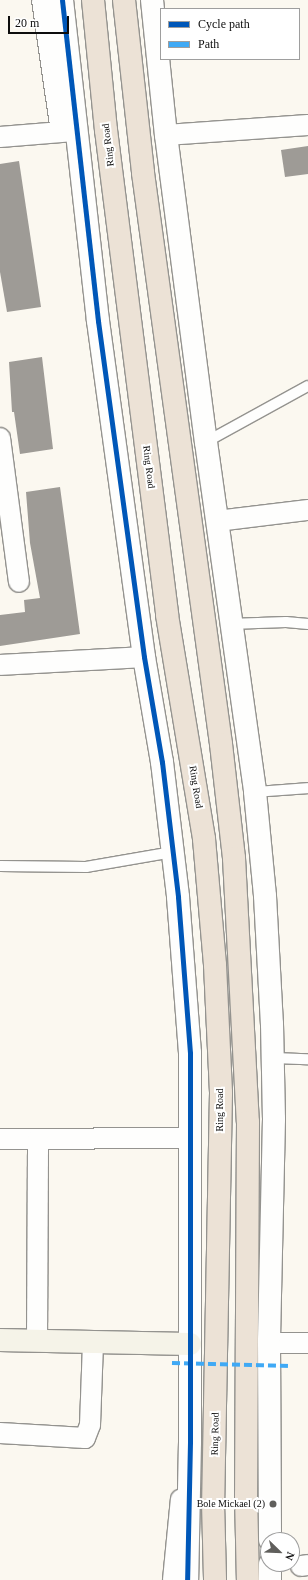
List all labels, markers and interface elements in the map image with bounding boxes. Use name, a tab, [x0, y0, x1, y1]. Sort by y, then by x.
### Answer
scale bar	[10, 8, 71, 34]
legend	[160, 8, 300, 60]
text: 20 m	[15, 16, 39, 30]
text: Cycle path	[198, 17, 250, 31]
text: Path	[198, 37, 219, 51]
street label: Ring Road	[99, 123, 117, 167]
street label: Ring Road	[140, 445, 158, 489]
street label: Ring Road	[187, 765, 205, 809]
street label: Ring Road	[214, 1088, 226, 1132]
street label: Ring Road	[209, 1412, 221, 1456]
place label: Bole Mickael (2)	[197, 1498, 265, 1510]
marker: Bole Mickael (2)	[268, 1499, 278, 1509]
north arrow	[260, 1532, 300, 1572]
text: N	[283, 1550, 297, 1562]

